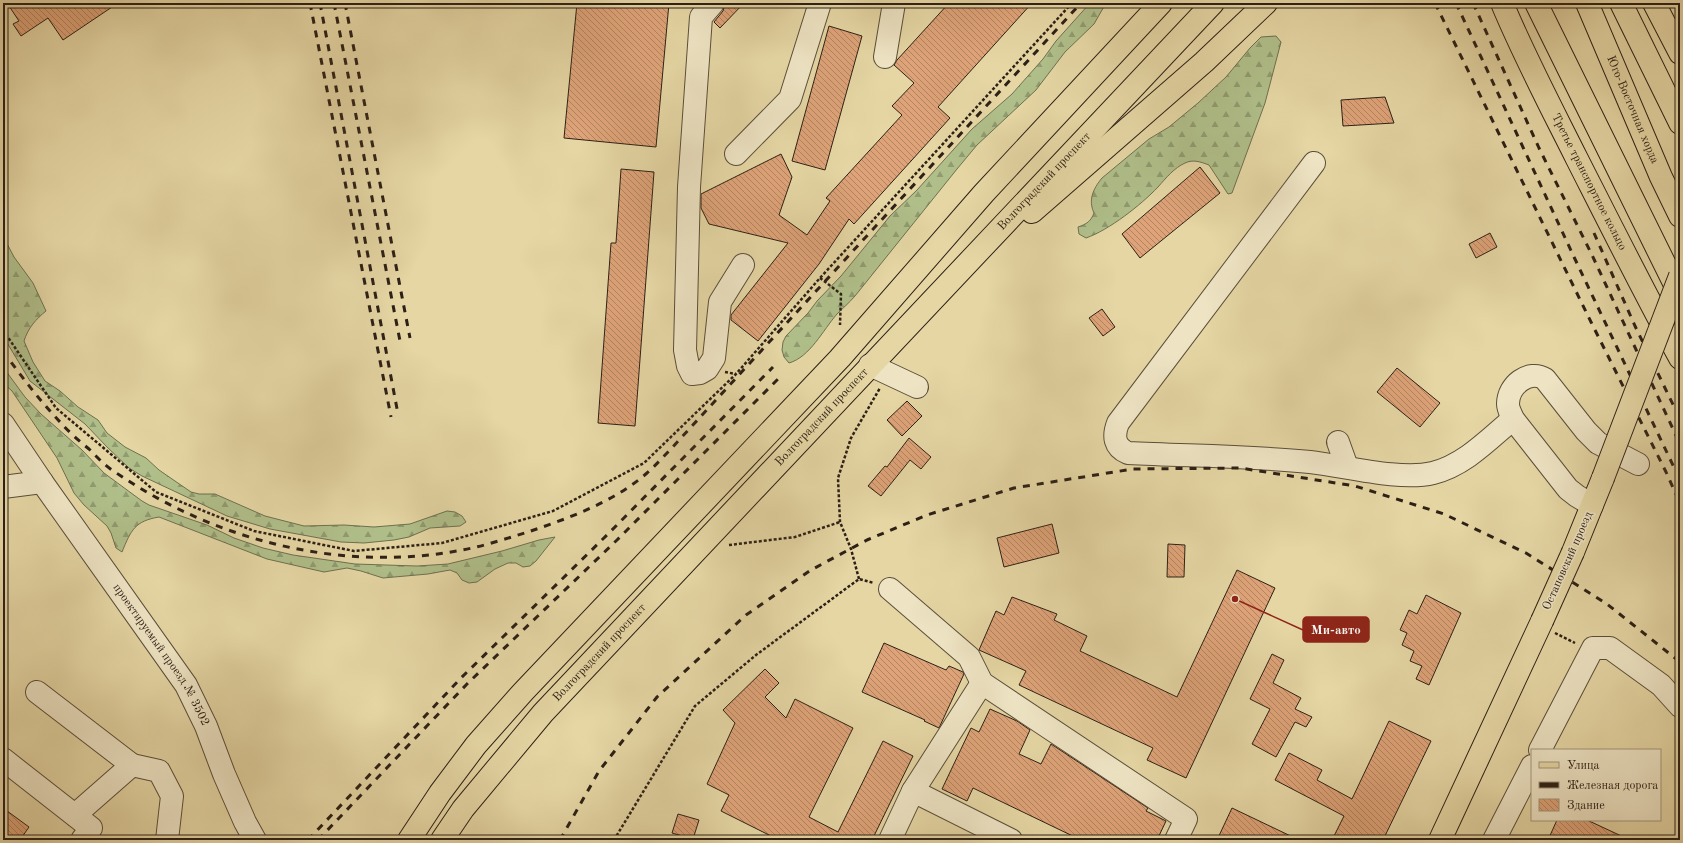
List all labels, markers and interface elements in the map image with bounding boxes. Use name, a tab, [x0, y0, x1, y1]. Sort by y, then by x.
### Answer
street label: Юго-Восточная хорда	[1604, 54, 1661, 165]
street label: Третье транспортное кольцо	[1549, 112, 1628, 252]
street label: Волгоградский проспект	[996, 130, 1093, 233]
street label: Волгоградский проспект	[773, 366, 871, 469]
street label: Остаповский проезд	[1541, 510, 1595, 612]
street label: проектируемый проезд № 3502	[110, 582, 211, 728]
street label: Волгоградский проспект	[551, 601, 649, 704]
callout: Ми-авто	[1303, 617, 1369, 642]
text: Ми-авто	[1311, 624, 1361, 637]
legend	[1531, 749, 1661, 821]
text: Улица	[1567, 760, 1600, 772]
text: Железная дорога	[1567, 780, 1658, 792]
text: Здание	[1567, 800, 1605, 812]

